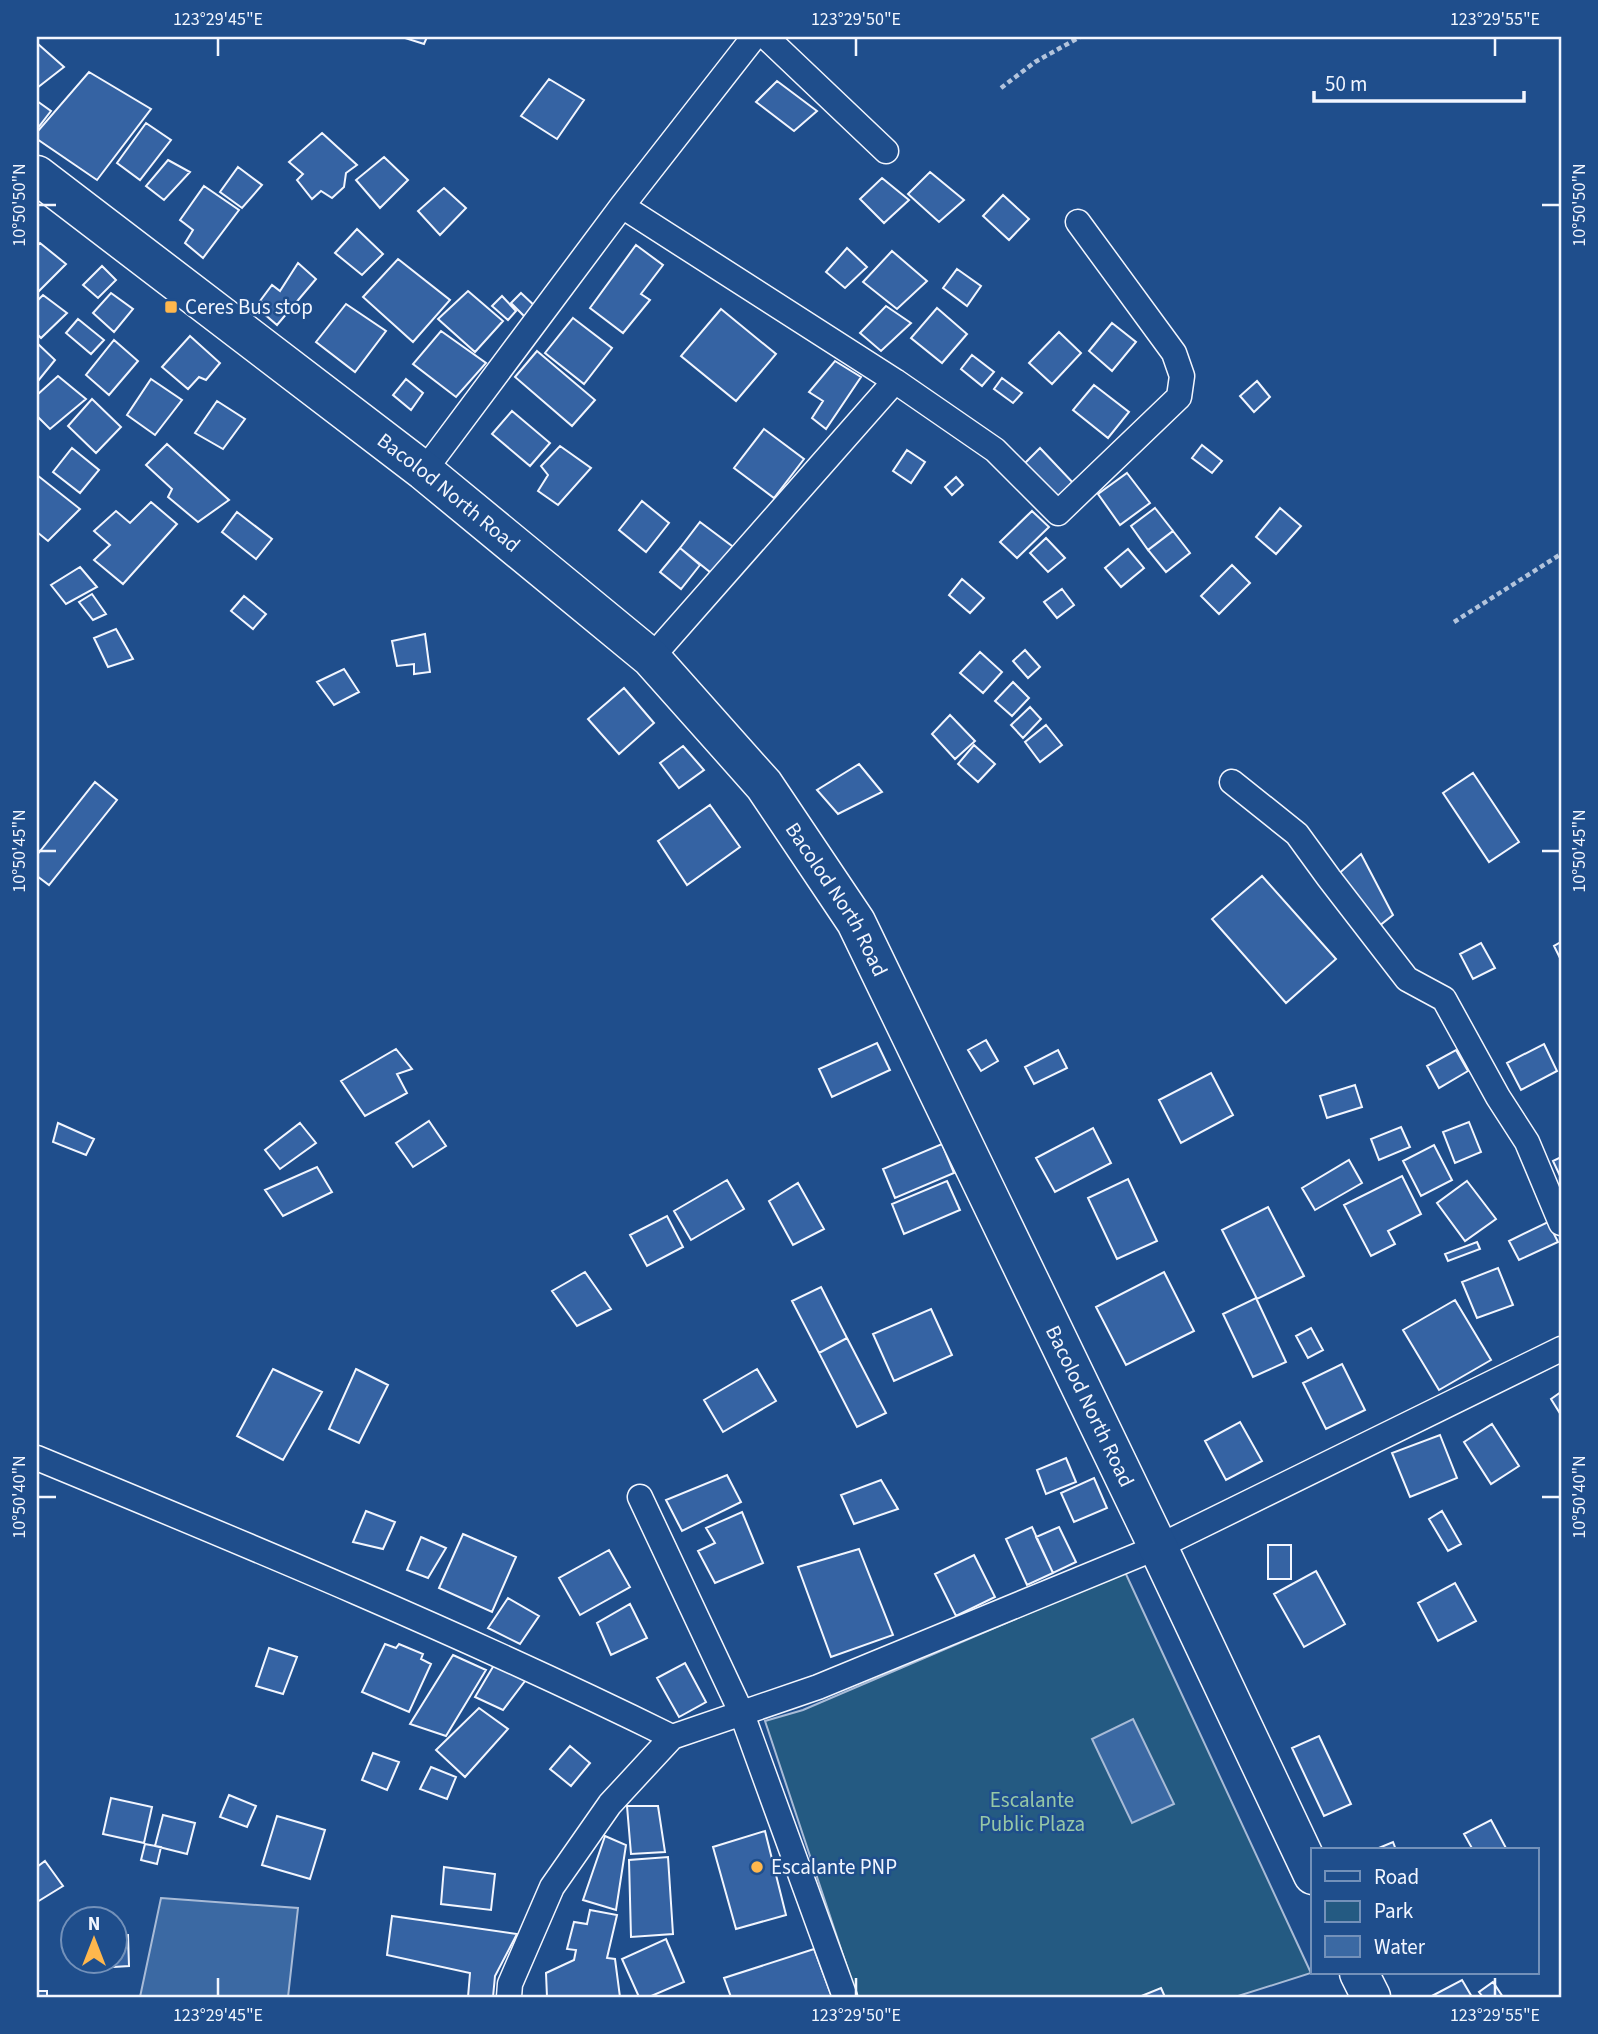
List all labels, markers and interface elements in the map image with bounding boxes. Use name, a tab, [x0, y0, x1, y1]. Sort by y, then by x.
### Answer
text: 123°29'45"E	[173, 7, 263, 32]
text: 123°29'50"E	[811, 7, 901, 32]
text: 123°29'55"E	[1450, 7, 1540, 32]
scale bar	[1314, 60, 1524, 104]
text: 50 m	[1325, 69, 1367, 99]
text: 10°50'50"N	[7, 163, 32, 247]
text: 10°50'50"N	[1567, 163, 1592, 247]
place label: Ceres Bus stop	[185, 292, 313, 322]
marker: Ceres Bus stop	[163, 299, 179, 315]
street label: Bacolod North Road	[371, 425, 527, 559]
text: 10°50'45"N	[7, 809, 32, 893]
text: 10°50'45"N	[1567, 809, 1592, 893]
street label: Bacolod North Road	[778, 816, 895, 981]
street label: Bacolod North Road	[1038, 1320, 1142, 1492]
text: 10°50'40"N	[7, 1455, 32, 1539]
text: 10°50'40"N	[1567, 1455, 1592, 1539]
park label: Escalante Public Plaza	[979, 1785, 1085, 1839]
legend	[1311, 1848, 1538, 1974]
place label: Escalante PNP	[771, 1852, 897, 1882]
marker: Escalante PNP	[749, 1859, 765, 1875]
text: Road	[1374, 1862, 1419, 1892]
text: Park	[1374, 1896, 1414, 1926]
north arrow	[60, 1904, 130, 1974]
text: N	[88, 1911, 100, 1938]
text: Water	[1374, 1932, 1426, 1962]
text: 123°29'45"E	[173, 2003, 263, 2028]
text: 123°29'50"E	[811, 2003, 901, 2028]
text: 123°29'55"E	[1450, 2003, 1540, 2028]

